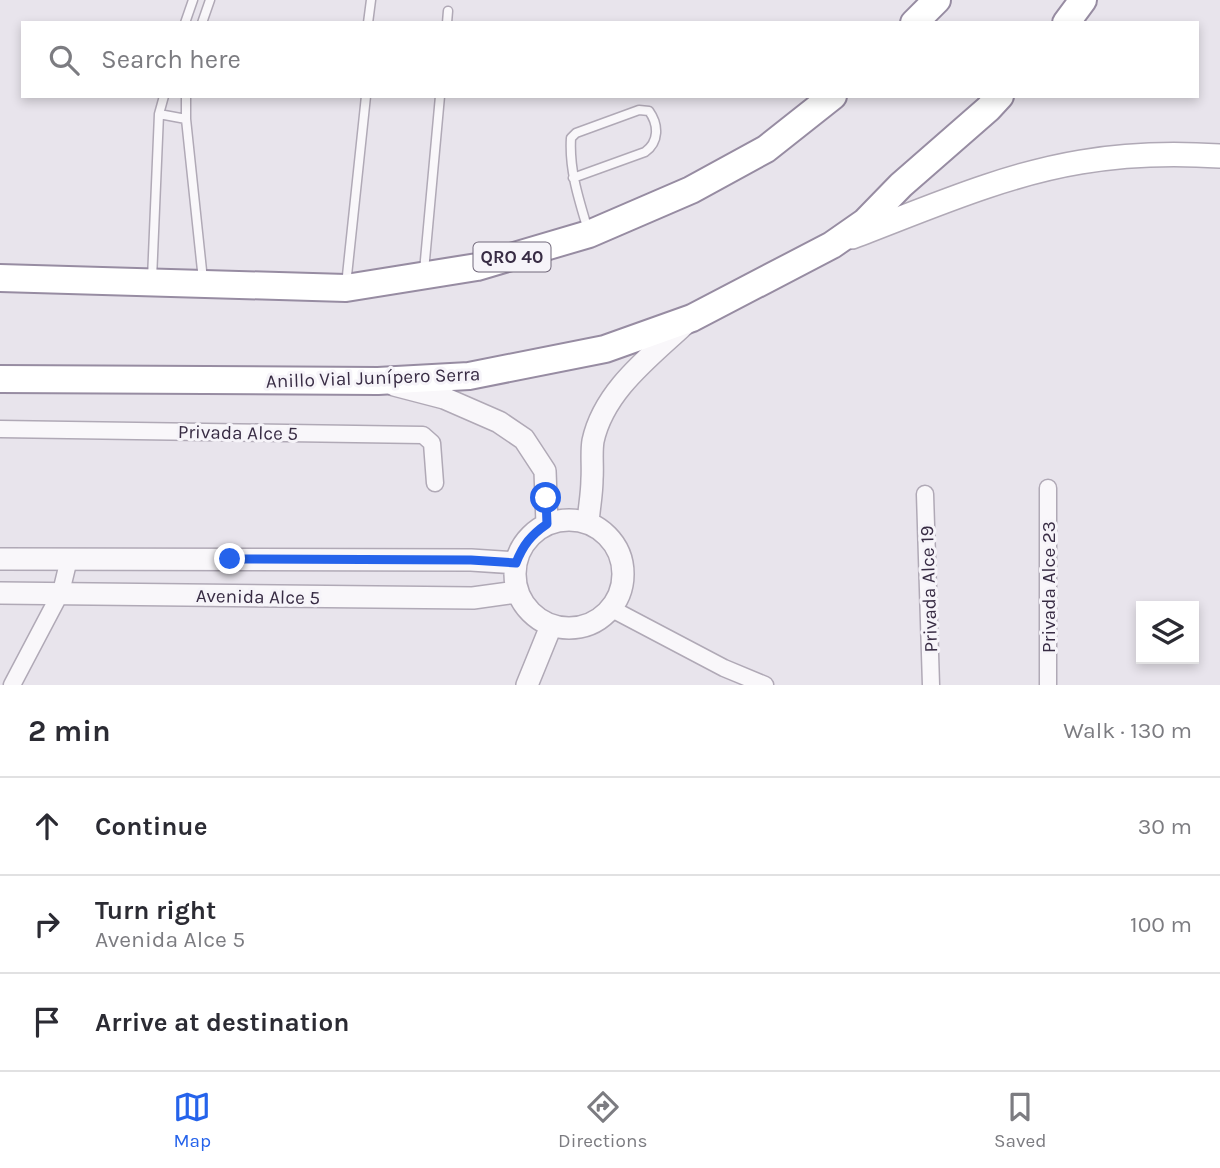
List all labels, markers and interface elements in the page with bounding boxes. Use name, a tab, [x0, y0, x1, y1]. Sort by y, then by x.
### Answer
search box	[21, 21, 1199, 98]
icon: search	[45, 41, 83, 79]
text: Search here	[101, 44, 241, 75]
road number: QRO 40	[474, 243, 550, 272]
street label: Anillo Vial Junípero Serra	[265, 363, 481, 393]
street label: Privada Alce 5	[178, 421, 298, 445]
route start	[530, 482, 561, 513]
street label: Privada Alce 23	[1038, 521, 1060, 653]
street label: Privada Alce 19	[916, 525, 942, 653]
route end	[214, 543, 245, 574]
street label: Avenida Alce 5	[196, 585, 320, 609]
map controls	[1136, 601, 1199, 664]
button: layers	[1136, 601, 1199, 664]
text: 2 min	[28, 713, 111, 749]
text: Walk · 130 m	[1063, 717, 1192, 744]
icon: ahead	[28, 807, 66, 845]
text: Continue	[95, 811, 207, 842]
text: 30 m	[1138, 813, 1192, 840]
text: Turn right	[95, 895, 216, 926]
icon: right	[28, 905, 66, 943]
text: 100 m	[1130, 911, 1192, 938]
text: Avenida Alce 5	[95, 926, 245, 953]
icon: arrive	[28, 1003, 66, 1041]
text: Arrive at destination	[95, 1007, 349, 1038]
tab: Map	[173, 1088, 211, 1152]
tab: Directions	[558, 1088, 647, 1152]
tab: Saved	[994, 1088, 1047, 1152]

